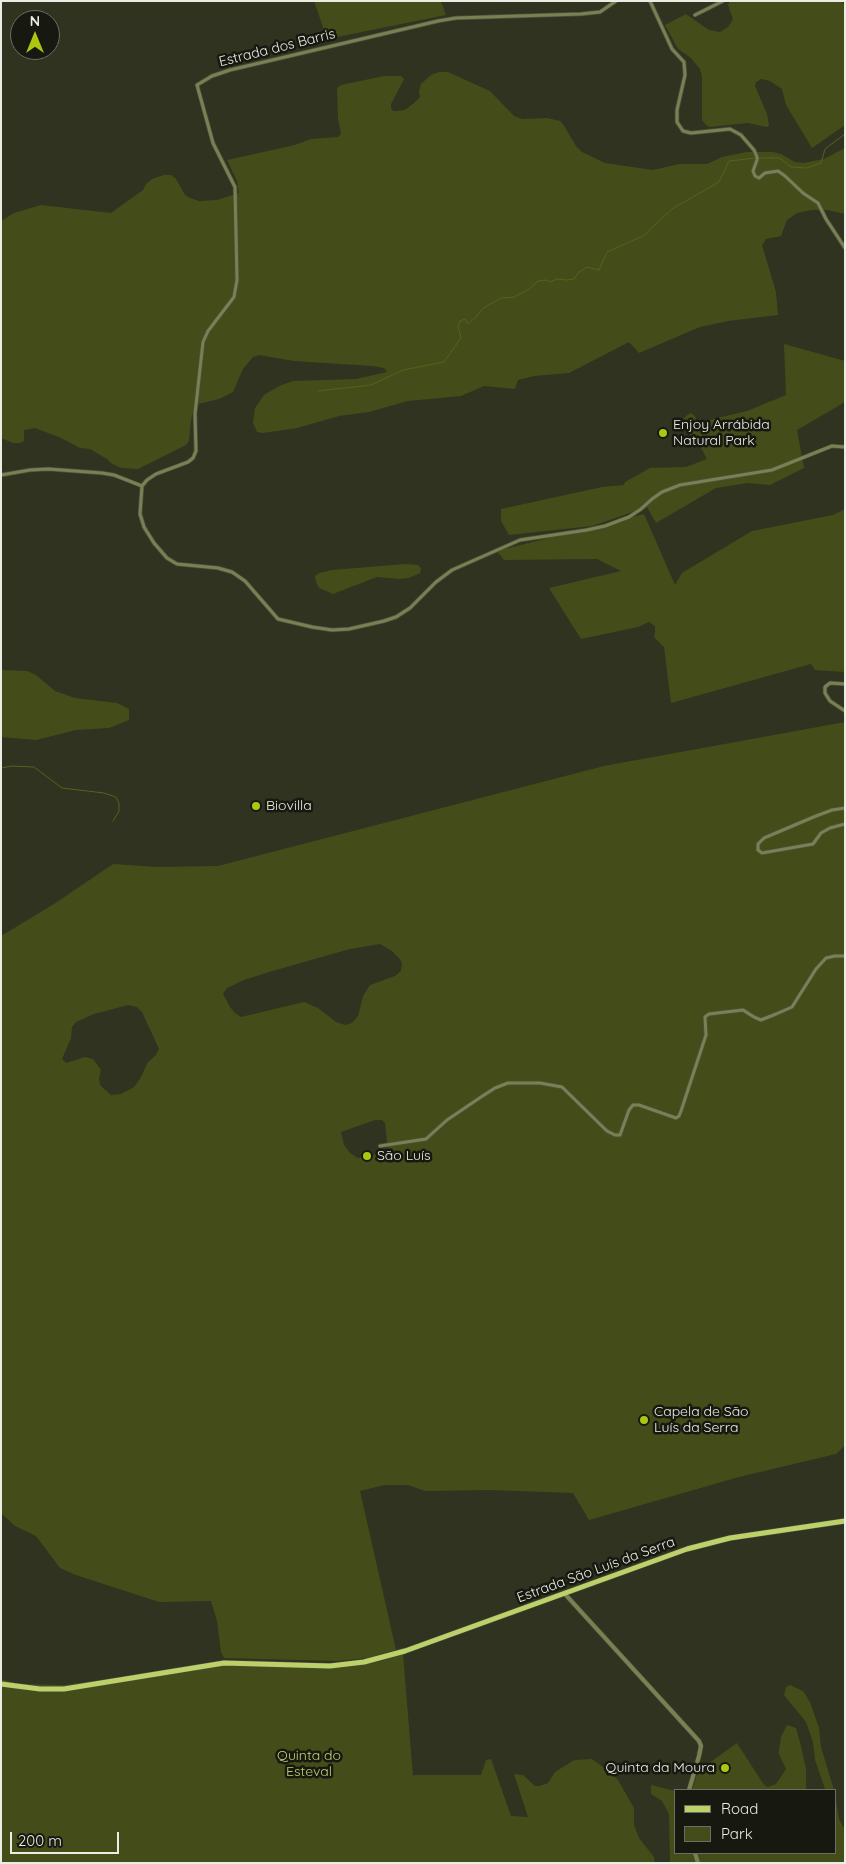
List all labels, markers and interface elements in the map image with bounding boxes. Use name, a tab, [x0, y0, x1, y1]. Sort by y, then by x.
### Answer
north arrow	[10, 10, 60, 60]
text: N	[30, 12, 40, 30]
street label: Estrada dos Barris	[217, 25, 337, 71]
place label: Enjoy Arrábida Natural Park	[673, 417, 770, 450]
marker: Enjoy Arrábida Natural Park	[657, 427, 669, 439]
place label: Biovilla	[266, 798, 312, 814]
marker: Biovilla	[250, 800, 262, 812]
place label: São Luís	[377, 1148, 431, 1164]
marker: São Luís	[361, 1150, 373, 1162]
place label: Capela de São Luís da Serra	[654, 1404, 749, 1436]
marker: Capela de São Luís da Serra	[638, 1414, 650, 1426]
street label: Estrada São Luís da Serra	[515, 1534, 677, 1606]
park label: Quinta do Esteval	[277, 1748, 341, 1780]
place label: Quinta da Moura	[606, 1760, 715, 1776]
marker: Quinta da Moura	[719, 1762, 731, 1774]
legend	[674, 1789, 836, 1854]
text: Road	[721, 1799, 758, 1818]
scale bar	[12, 1822, 121, 1854]
text: Park	[721, 1824, 753, 1843]
text: 200 m	[18, 1831, 62, 1850]

